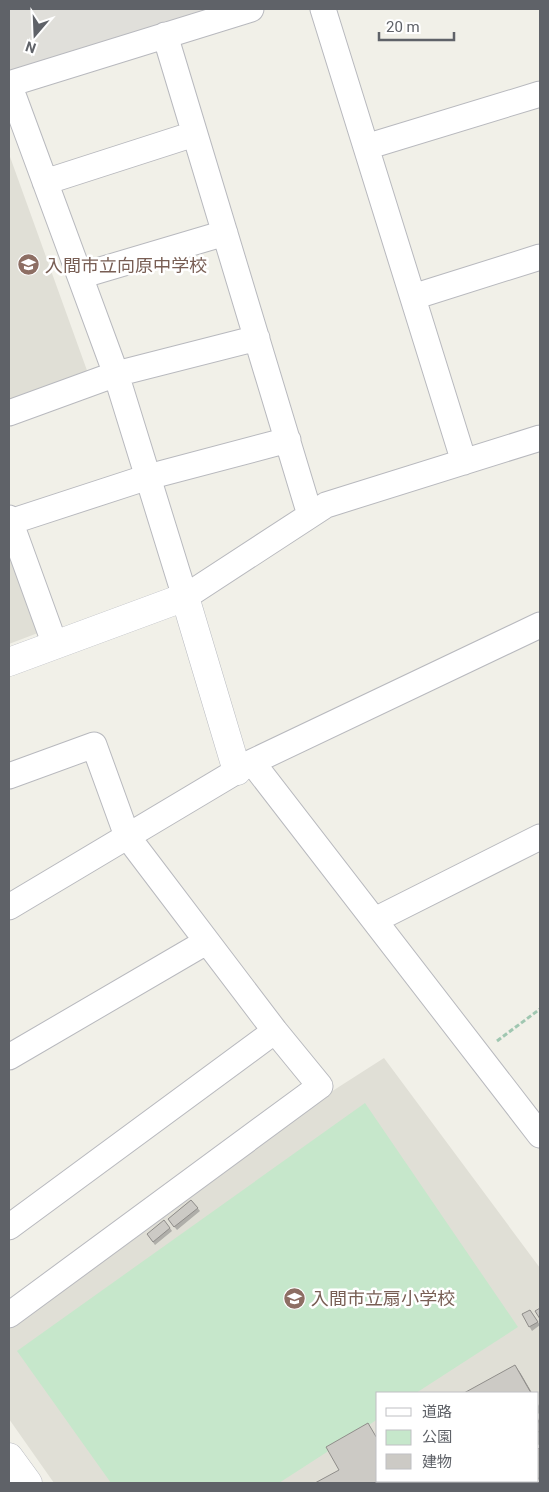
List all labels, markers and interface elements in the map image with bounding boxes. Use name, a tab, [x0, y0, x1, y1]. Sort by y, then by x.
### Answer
north arrow	[10, 10, 60, 60]
scale bar	[379, 10, 454, 42]
text: 20 m	[386, 18, 420, 36]
text: N	[23, 38, 38, 56]
school or university icon: 入間市立向原中学校	[17, 253, 41, 277]
place label: 入間市立向原中学校	[45, 255, 207, 276]
school or university icon: 入間市立扇小学校	[283, 1286, 307, 1310]
place label: 入間市立扇小学校	[311, 1288, 455, 1309]
legend	[376, 1392, 539, 1482]
text: 道路	[422, 1403, 452, 1421]
text: 公園	[422, 1428, 452, 1446]
text: 建物	[422, 1453, 452, 1471]

